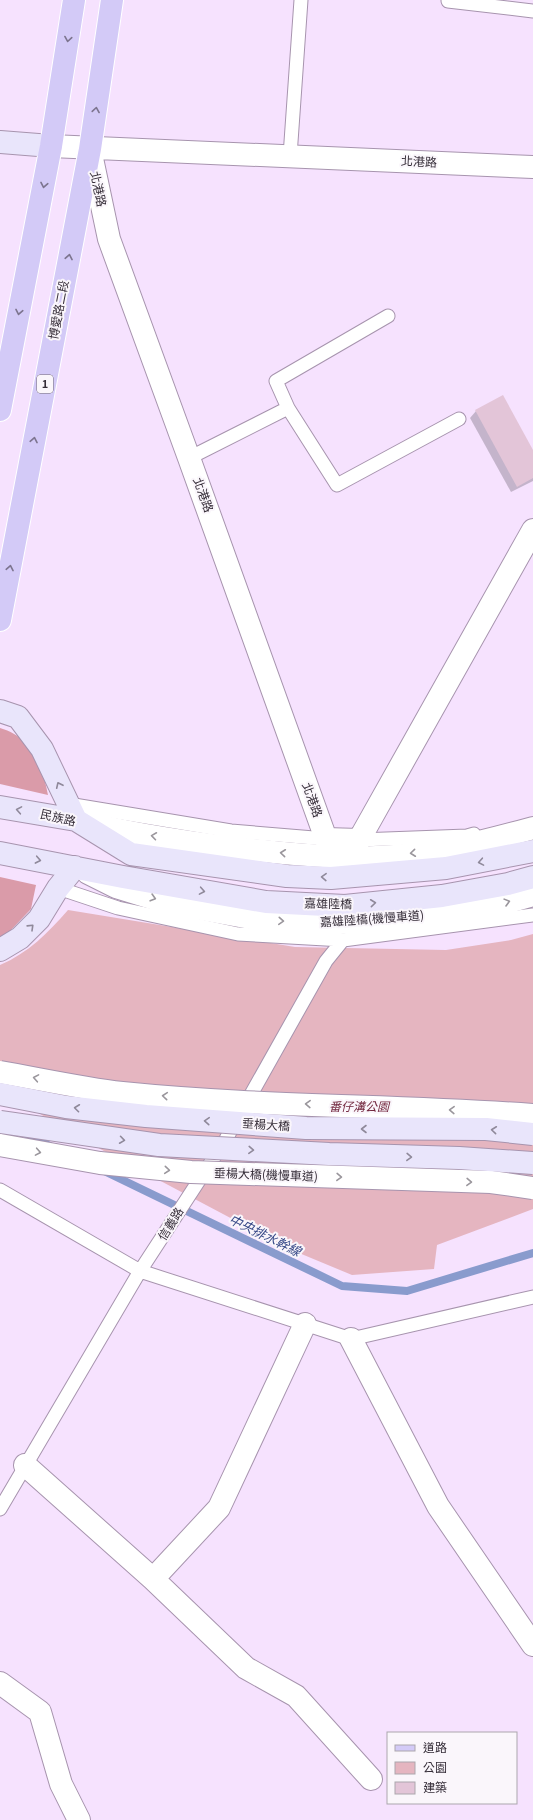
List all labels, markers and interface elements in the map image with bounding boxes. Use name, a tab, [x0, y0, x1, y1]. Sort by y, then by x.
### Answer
one-way arrow	[64, 35, 73, 42]
one-way arrow	[91, 107, 100, 114]
street label: 北港路	[401, 151, 438, 170]
street label: 北港路	[87, 169, 112, 208]
one-way arrow	[40, 181, 49, 188]
one-way arrow	[64, 254, 73, 260]
street label: 博愛路二段	[43, 279, 72, 341]
one-way arrow	[15, 309, 24, 315]
road number: 1	[37, 375, 53, 393]
one-way arrow	[30, 437, 38, 443]
street label: 北港路	[190, 475, 219, 514]
one-way arrow	[5, 565, 14, 571]
street label: 北港路	[299, 780, 328, 819]
one-way arrow	[56, 782, 64, 789]
street label: 民族路	[39, 804, 78, 829]
one-way arrow	[16, 806, 22, 815]
one-way arrow	[151, 832, 157, 841]
one-way arrow	[280, 848, 286, 857]
one-way arrow	[410, 848, 416, 857]
one-way arrow	[35, 855, 41, 863]
one-way arrow	[478, 857, 484, 866]
one-way arrow	[321, 873, 327, 882]
one-way arrow	[199, 886, 205, 895]
one-way arrow	[150, 893, 157, 902]
street label: 嘉雄陸橋	[304, 894, 352, 911]
one-way arrow	[370, 899, 376, 908]
one-way arrow	[504, 899, 511, 907]
street label: 嘉雄陸橋(機慢車道)	[319, 905, 424, 930]
one-way arrow	[278, 916, 284, 925]
one-way arrow	[26, 924, 34, 932]
one-way arrow	[33, 1074, 39, 1083]
one-way arrow	[162, 1092, 168, 1101]
park label: 番仔溝公園	[329, 1097, 391, 1114]
one-way arrow	[305, 1100, 311, 1108]
one-way arrow	[74, 1104, 80, 1113]
one-way arrow	[449, 1106, 455, 1114]
street label: 垂楊大橋	[242, 1113, 291, 1134]
one-way arrow	[204, 1116, 210, 1125]
one-way arrow	[361, 1124, 367, 1133]
one-way arrow	[491, 1126, 497, 1135]
one-way arrow	[119, 1135, 125, 1144]
one-way arrow	[248, 1146, 254, 1155]
one-way arrow	[35, 1148, 41, 1156]
one-way arrow	[406, 1152, 412, 1161]
street label: 垂楊大橋(機慢車道)	[214, 1163, 318, 1184]
one-way arrow	[164, 1165, 170, 1174]
one-way arrow	[336, 1173, 342, 1181]
one-way arrow	[466, 1177, 472, 1186]
street label: 信義路	[153, 1203, 186, 1243]
water label: 中央排水幹線	[226, 1209, 306, 1261]
legend	[387, 1732, 517, 1804]
text: 道路	[423, 1738, 447, 1755]
text: 公園	[423, 1758, 447, 1775]
text: 建築	[423, 1778, 447, 1795]

